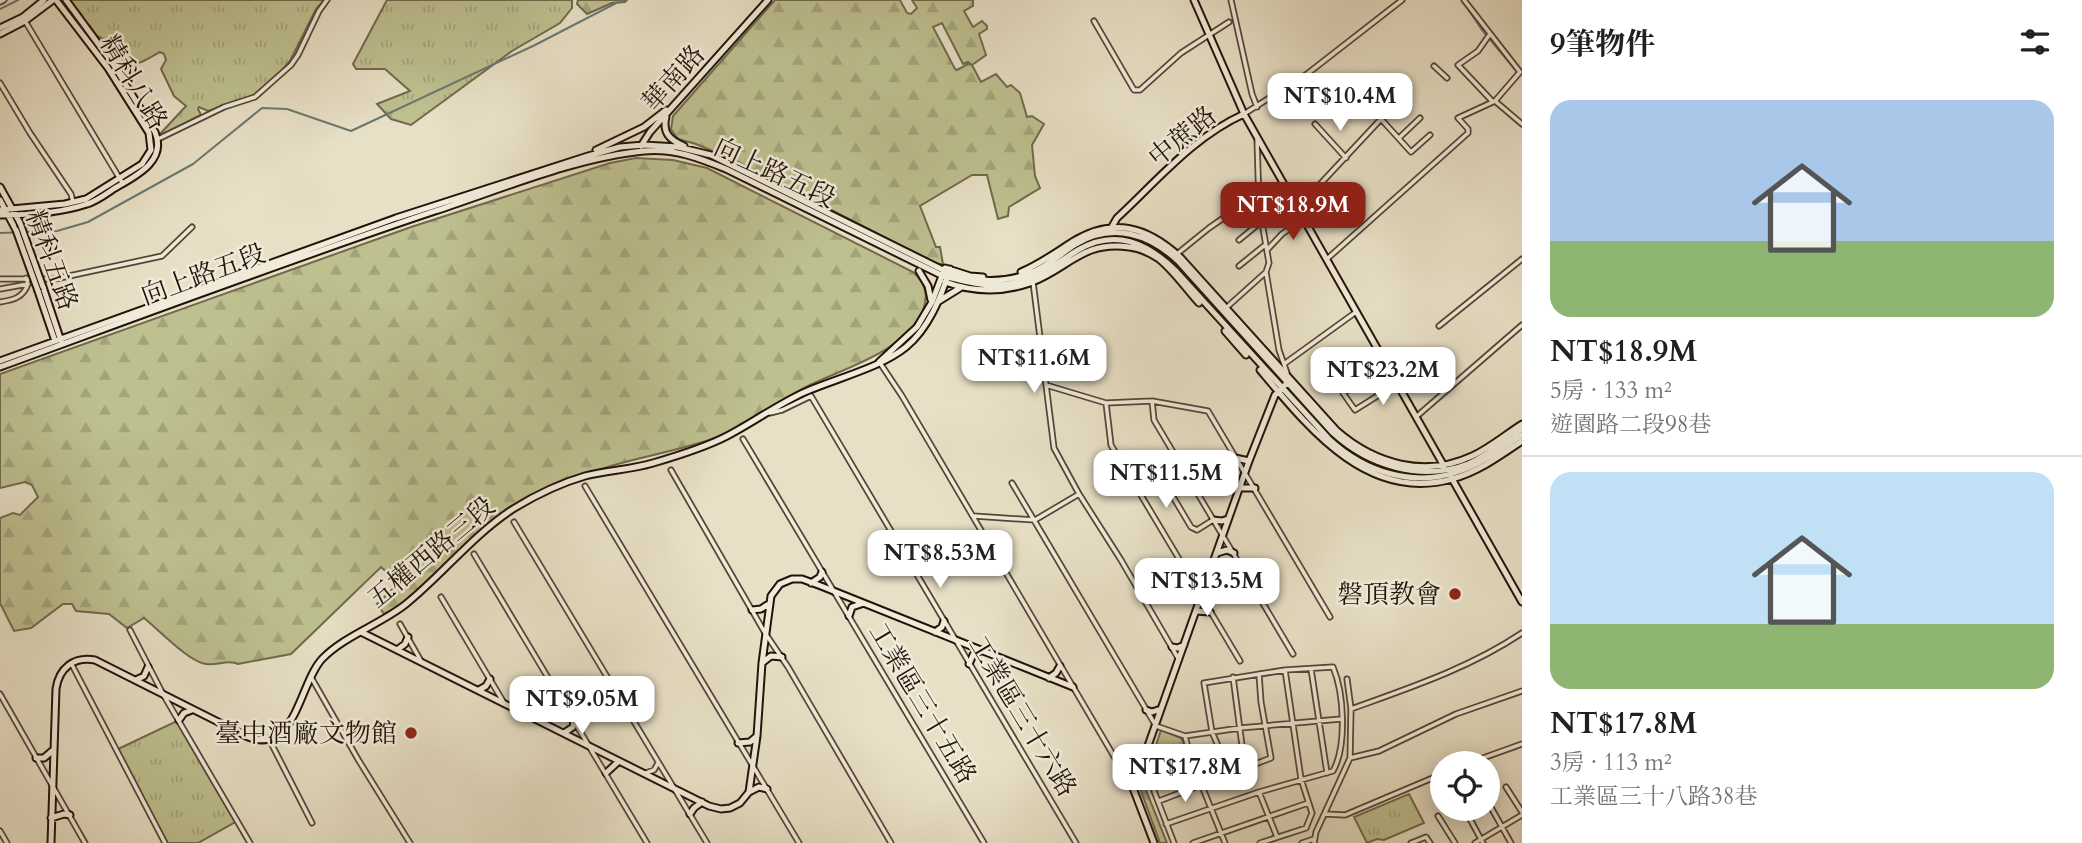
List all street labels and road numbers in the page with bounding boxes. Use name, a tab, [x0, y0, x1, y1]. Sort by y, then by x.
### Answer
street label: 精科八路	[92, 29, 175, 136]
street label: 華南路	[634, 38, 712, 119]
street label: 中蔗路	[1141, 98, 1224, 175]
street label: 向上路五段	[708, 129, 841, 216]
street label: 精科五路	[17, 205, 86, 315]
street label: 向上路五段	[136, 236, 270, 313]
street label: 五權西路三段	[360, 489, 502, 616]
street label: 工業區三十五路	[861, 616, 984, 790]
street label: 工業區三十六路	[961, 629, 1084, 803]

